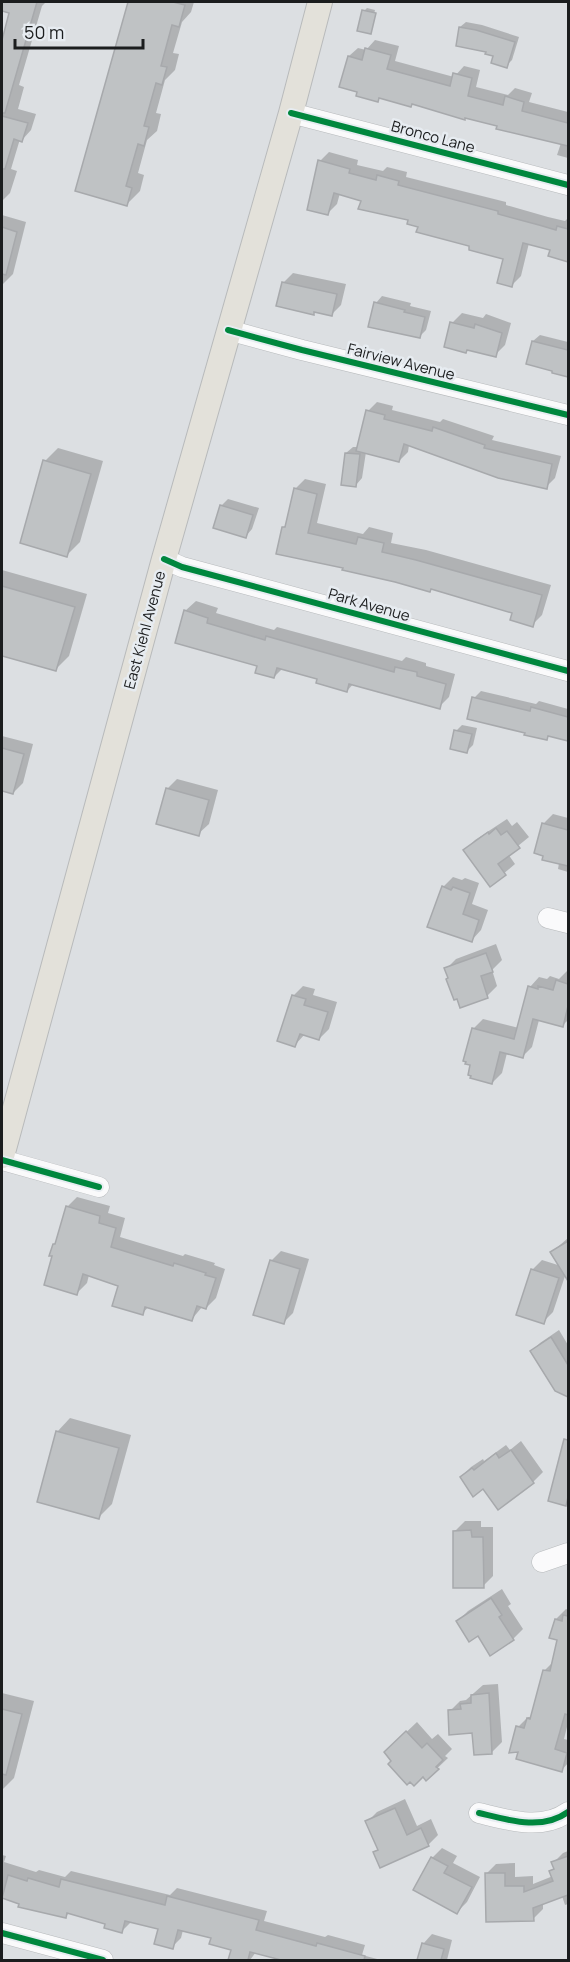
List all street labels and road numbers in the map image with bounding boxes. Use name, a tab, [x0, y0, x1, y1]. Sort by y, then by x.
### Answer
street label: Bronco Lane	[389, 115, 477, 158]
street label: Fairview Avenue	[345, 338, 457, 385]
street label: East Kiehl Avenue	[119, 568, 170, 691]
street label: Park Avenue	[326, 583, 413, 626]

